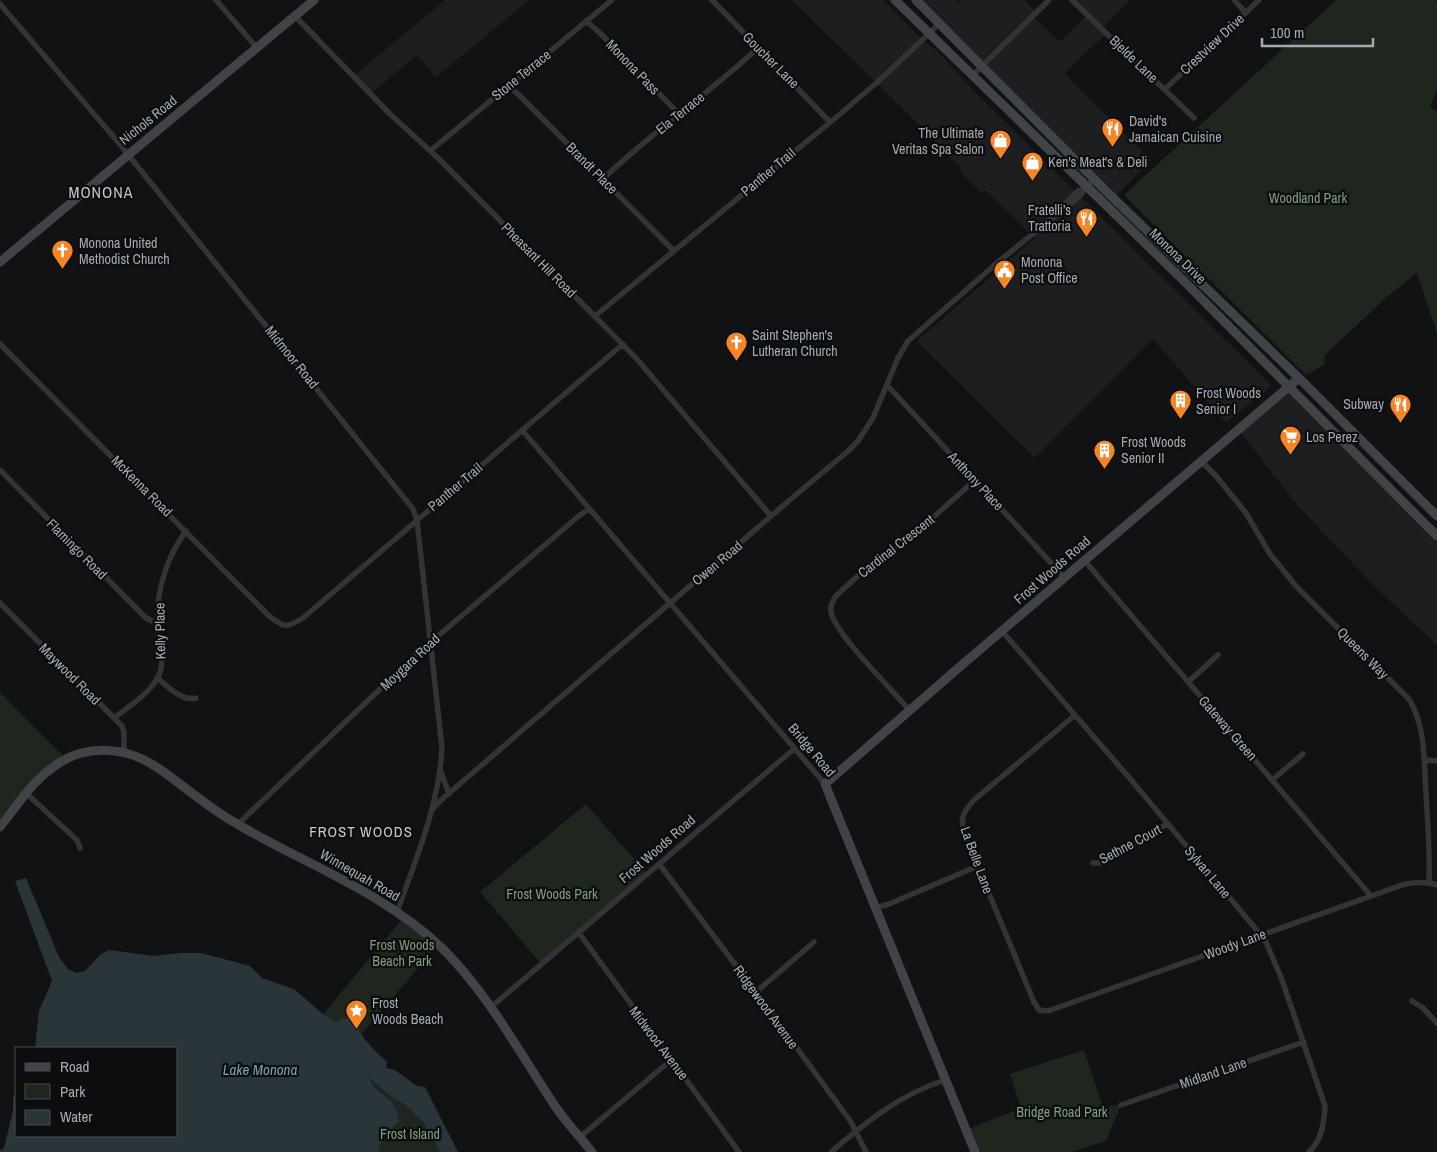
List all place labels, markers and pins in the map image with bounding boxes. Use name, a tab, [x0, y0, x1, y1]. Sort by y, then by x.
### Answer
place label: David's Jamaican Cuisine	[1129, 112, 1222, 146]
restaurant icon: David's Jamaican Cuisine	[1101, 117, 1125, 148]
place label: The Ultimate Veritas Spa Salon	[892, 124, 984, 158]
shop icon: The Ultimate Veritas Spa Salon	[988, 129, 1012, 160]
shop icon: Ken's Meat's & Deli	[1020, 150, 1044, 181]
place label: Ken's Meat's & Deli	[1048, 153, 1147, 171]
place label: Fratelli’s Trattoria	[1028, 201, 1072, 235]
restaurant icon: Fratelli’s Trattoria	[1075, 206, 1099, 237]
place label: Monona United Methodist Church	[79, 234, 170, 268]
church icon: Monona United Methodist Church	[51, 239, 75, 270]
place label: Monona Post Office	[1021, 253, 1078, 287]
public building icon: Monona Post Office	[993, 258, 1017, 289]
place label: Saint Stephen's Lutheran Church	[752, 326, 838, 360]
church icon: Saint Stephen's Lutheran Church	[724, 331, 748, 362]
place label: Frost Woods Senior I	[1196, 384, 1261, 418]
building icon: Frost Woods Senior I	[1168, 389, 1192, 420]
restaurant icon: Subway	[1388, 392, 1412, 423]
place label: Subway	[1343, 395, 1384, 413]
supermarket icon: Los Perez	[1278, 425, 1302, 456]
place label: Los Perez	[1306, 428, 1358, 446]
place label: Frost Woods Senior II	[1121, 433, 1186, 467]
building icon: Frost Woods Senior II	[1093, 438, 1117, 469]
place label: Frost Woods Beach	[372, 994, 443, 1028]
place icon: Frost Woods Beach	[344, 999, 368, 1030]

